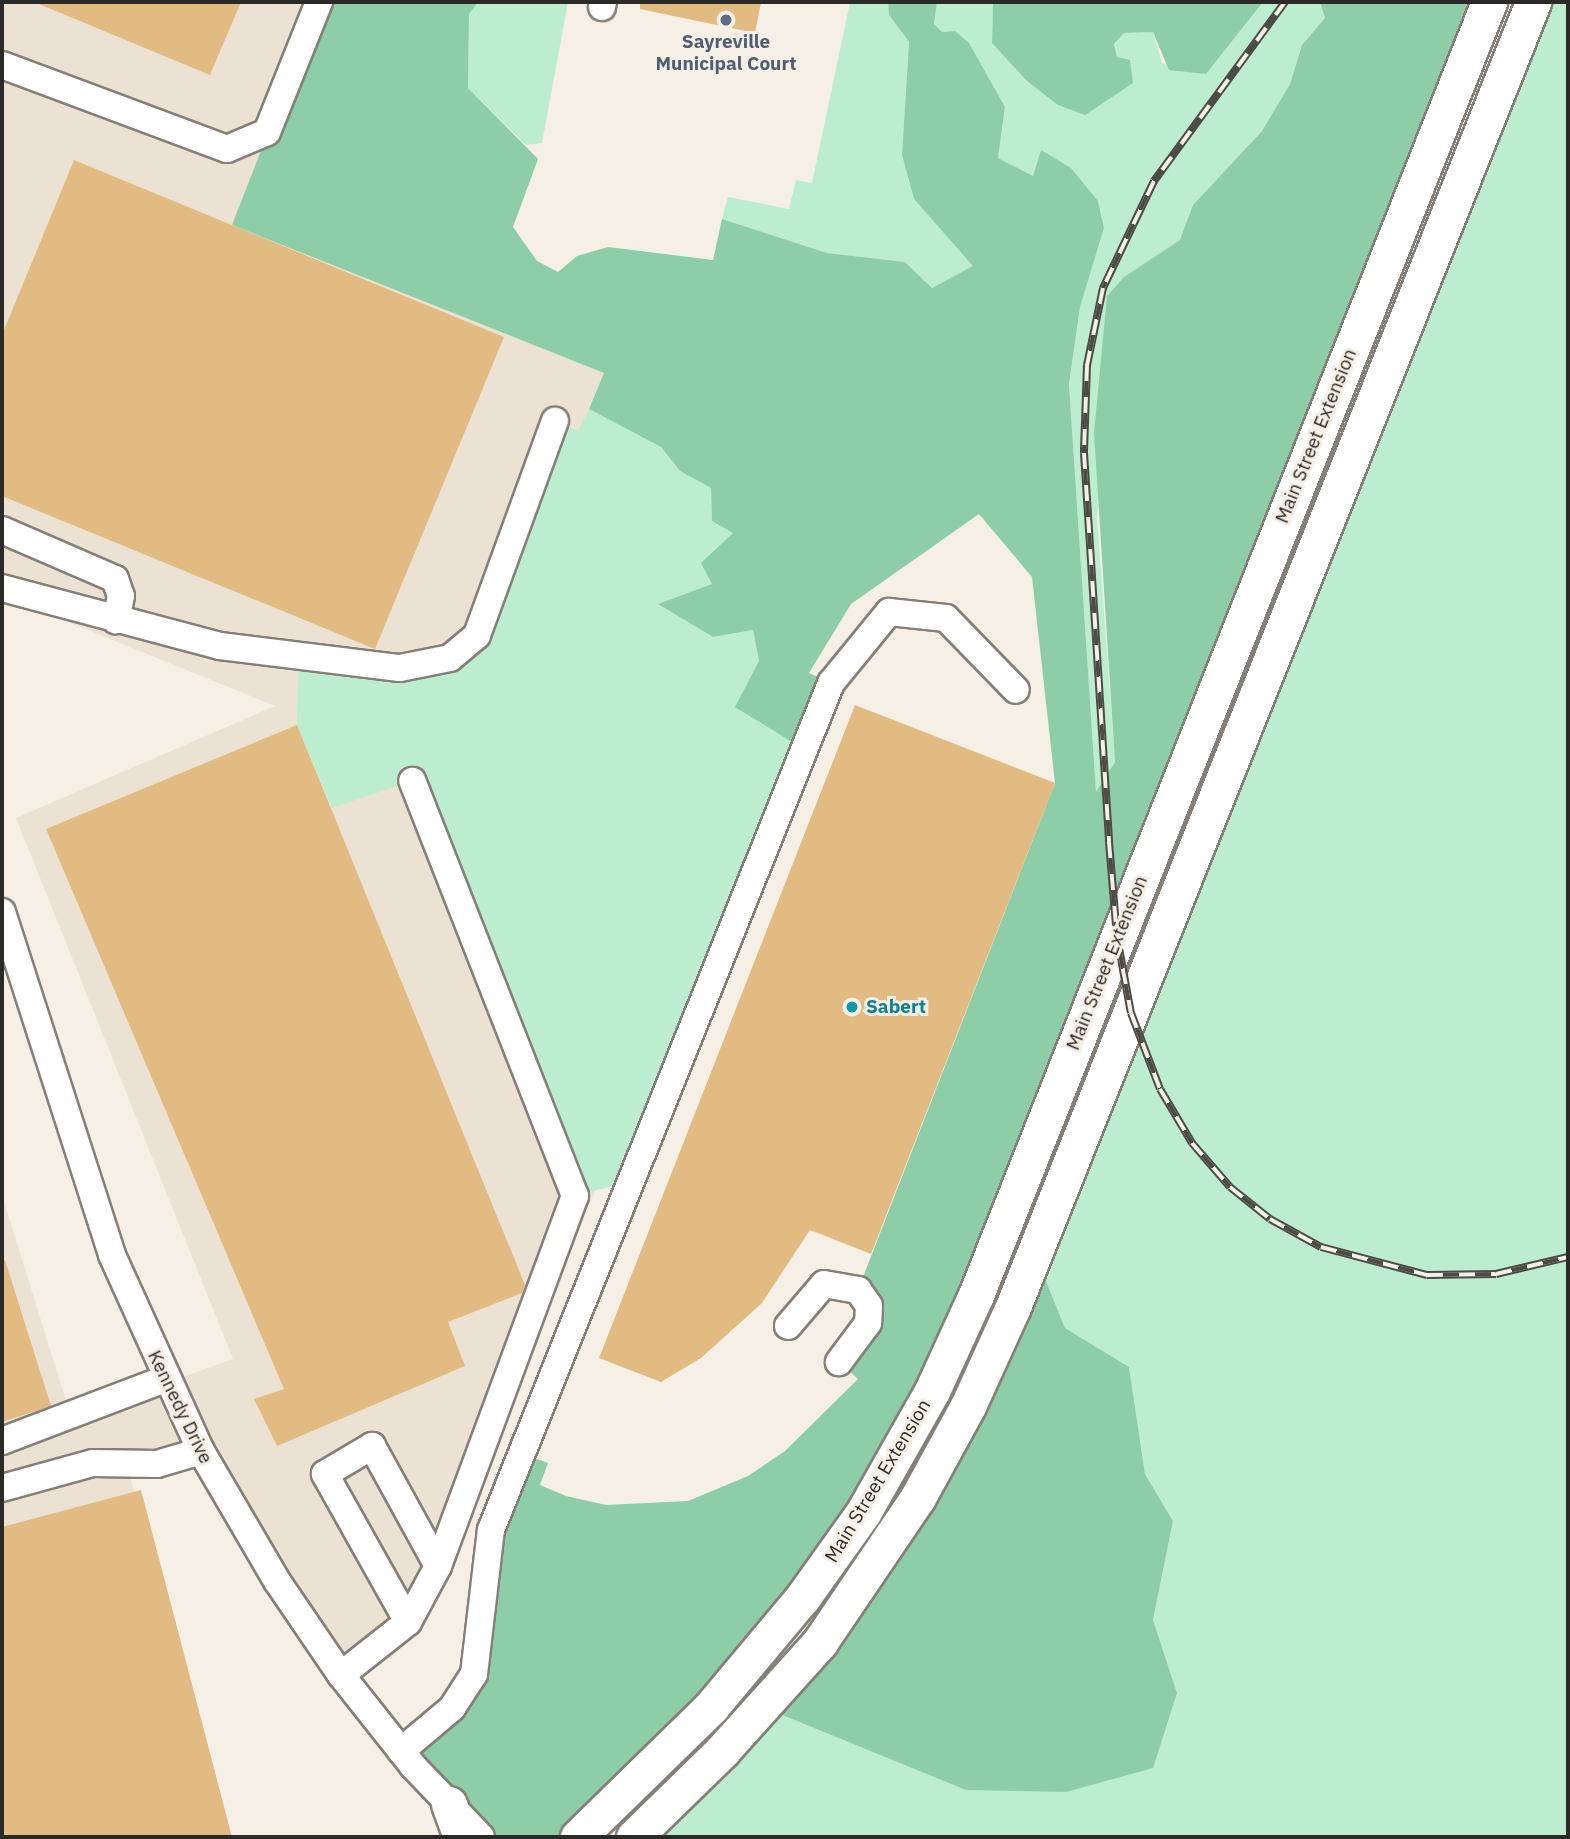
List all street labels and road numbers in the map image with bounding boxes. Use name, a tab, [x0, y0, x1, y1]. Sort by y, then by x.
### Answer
street label: Main Street Extension	[1271, 345, 1361, 527]
street label: Main Street Extension	[1062, 872, 1152, 1054]
street label: Kennedy Drive	[143, 1347, 217, 1467]
street label: Main Street Extension	[820, 1395, 936, 1567]

